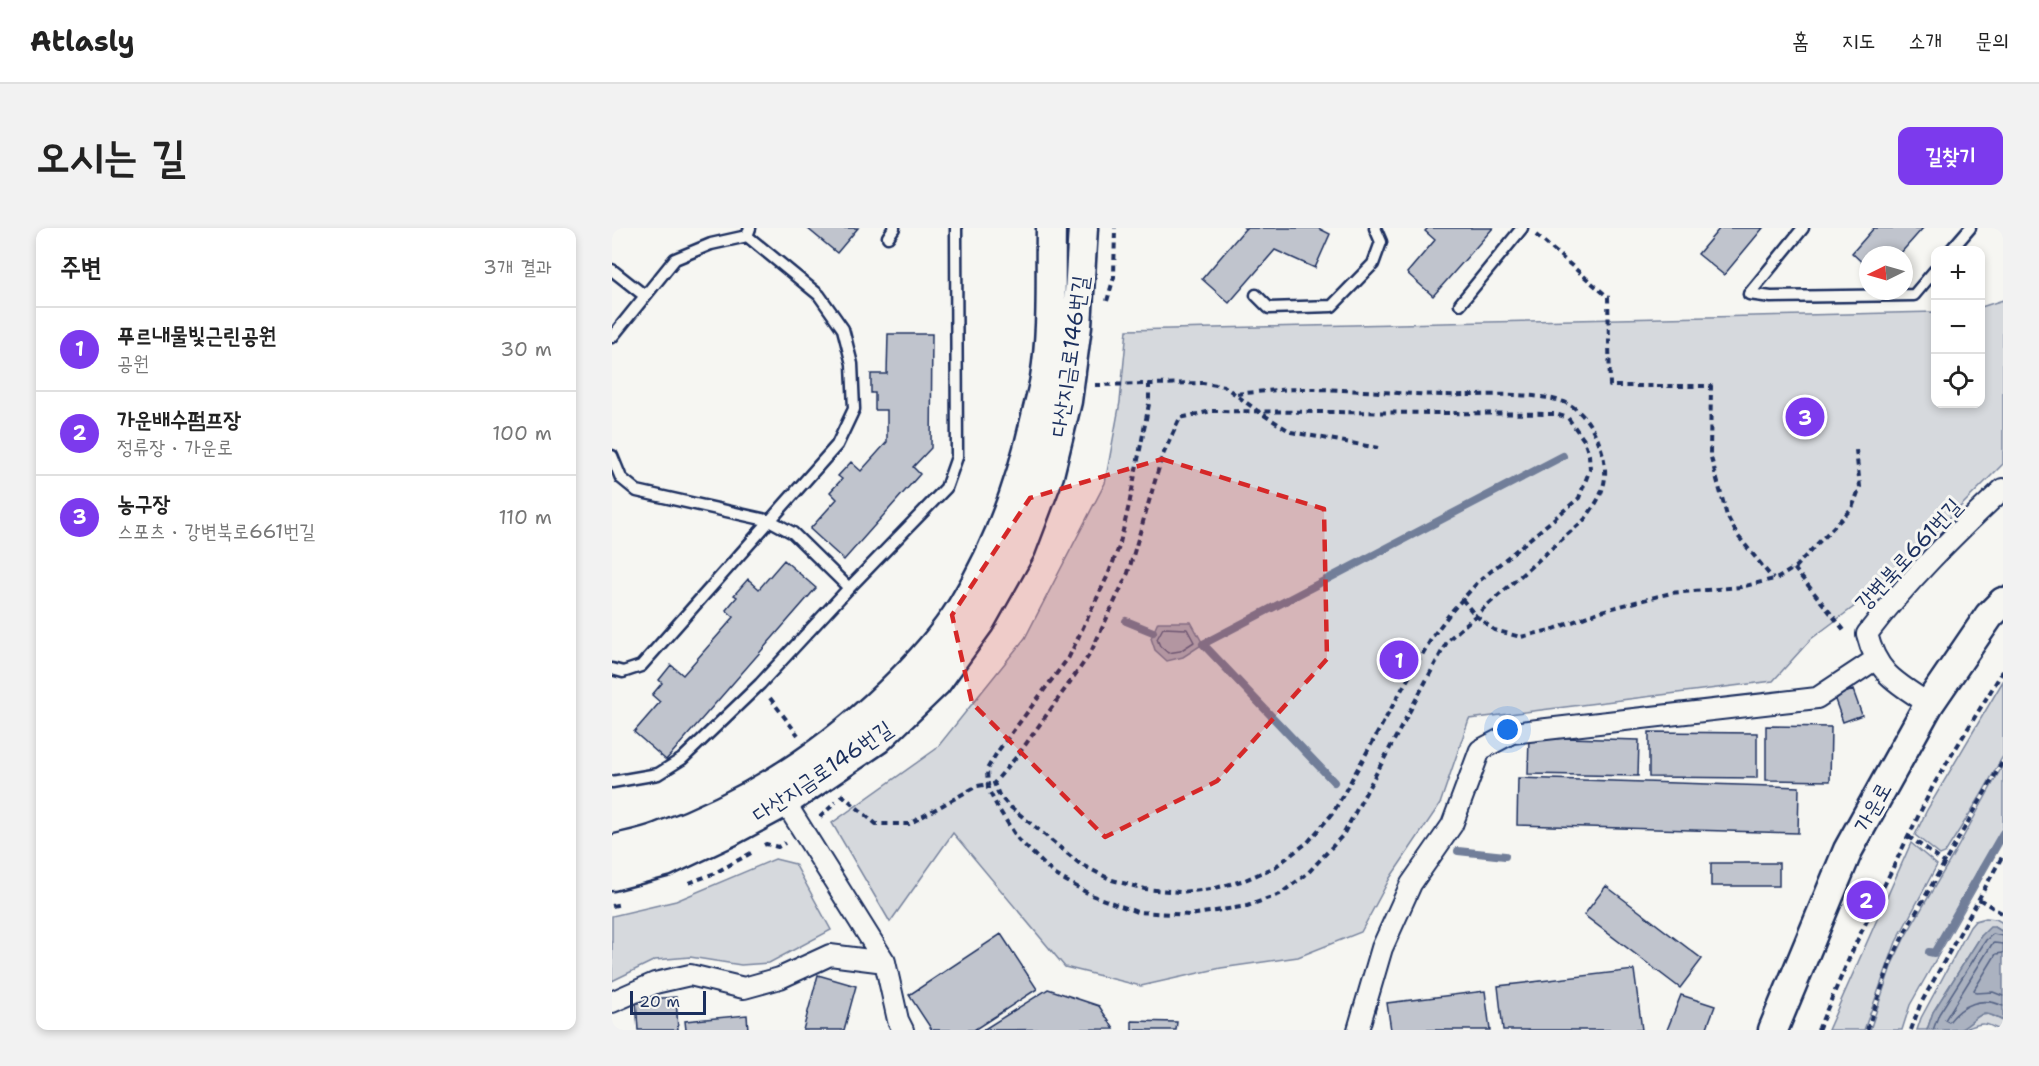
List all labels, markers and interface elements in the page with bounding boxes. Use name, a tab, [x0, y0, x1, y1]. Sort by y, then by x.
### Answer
text: Atlasly	[30, 22, 135, 60]
text: 홈	[1792, 27, 1809, 55]
text: 지도	[1842, 27, 1875, 55]
text: 소개	[1908, 27, 1942, 55]
text: 문의	[1975, 27, 2009, 55]
button: 길찾기	[1898, 127, 2003, 185]
text: 오시는 길	[36, 128, 186, 184]
north arrow	[1859, 246, 1913, 300]
map controls	[1931, 246, 1985, 408]
button: +	[1931, 246, 1985, 300]
text: 주변	[60, 249, 102, 284]
text: 3개 결과	[483, 254, 552, 280]
street label: 다산지금로146번길	[1044, 273, 1095, 439]
button: −	[1931, 300, 1985, 354]
text: 푸르내물빛근린공원	[117, 321, 276, 350]
text: 1	[75, 336, 84, 362]
text: 30 m	[500, 336, 552, 362]
text: 공원	[117, 350, 149, 376]
button: locate	[1931, 354, 1985, 408]
pin: 3	[1786, 394, 1824, 440]
text: 가운배수펌프장	[117, 405, 241, 434]
text: 2	[73, 420, 87, 446]
text: 100 m	[492, 420, 552, 446]
text: 정류장 · 가운로	[117, 434, 233, 460]
text: 농구장	[117, 489, 170, 518]
street label: 강변북로661번길	[1849, 492, 1968, 617]
text: 3	[73, 504, 87, 530]
text: 110 m	[498, 504, 552, 530]
text: 스포츠 · 강변북로661번길	[117, 518, 315, 544]
pin: 1	[1380, 638, 1418, 682]
street label: 다산지금로146번길	[747, 714, 898, 829]
your location	[1493, 715, 1522, 744]
street label: 가운로	[1847, 777, 1898, 837]
pin: 2	[1846, 878, 1886, 922]
scale bar	[630, 988, 706, 1016]
text: 20 m	[639, 991, 680, 1012]

